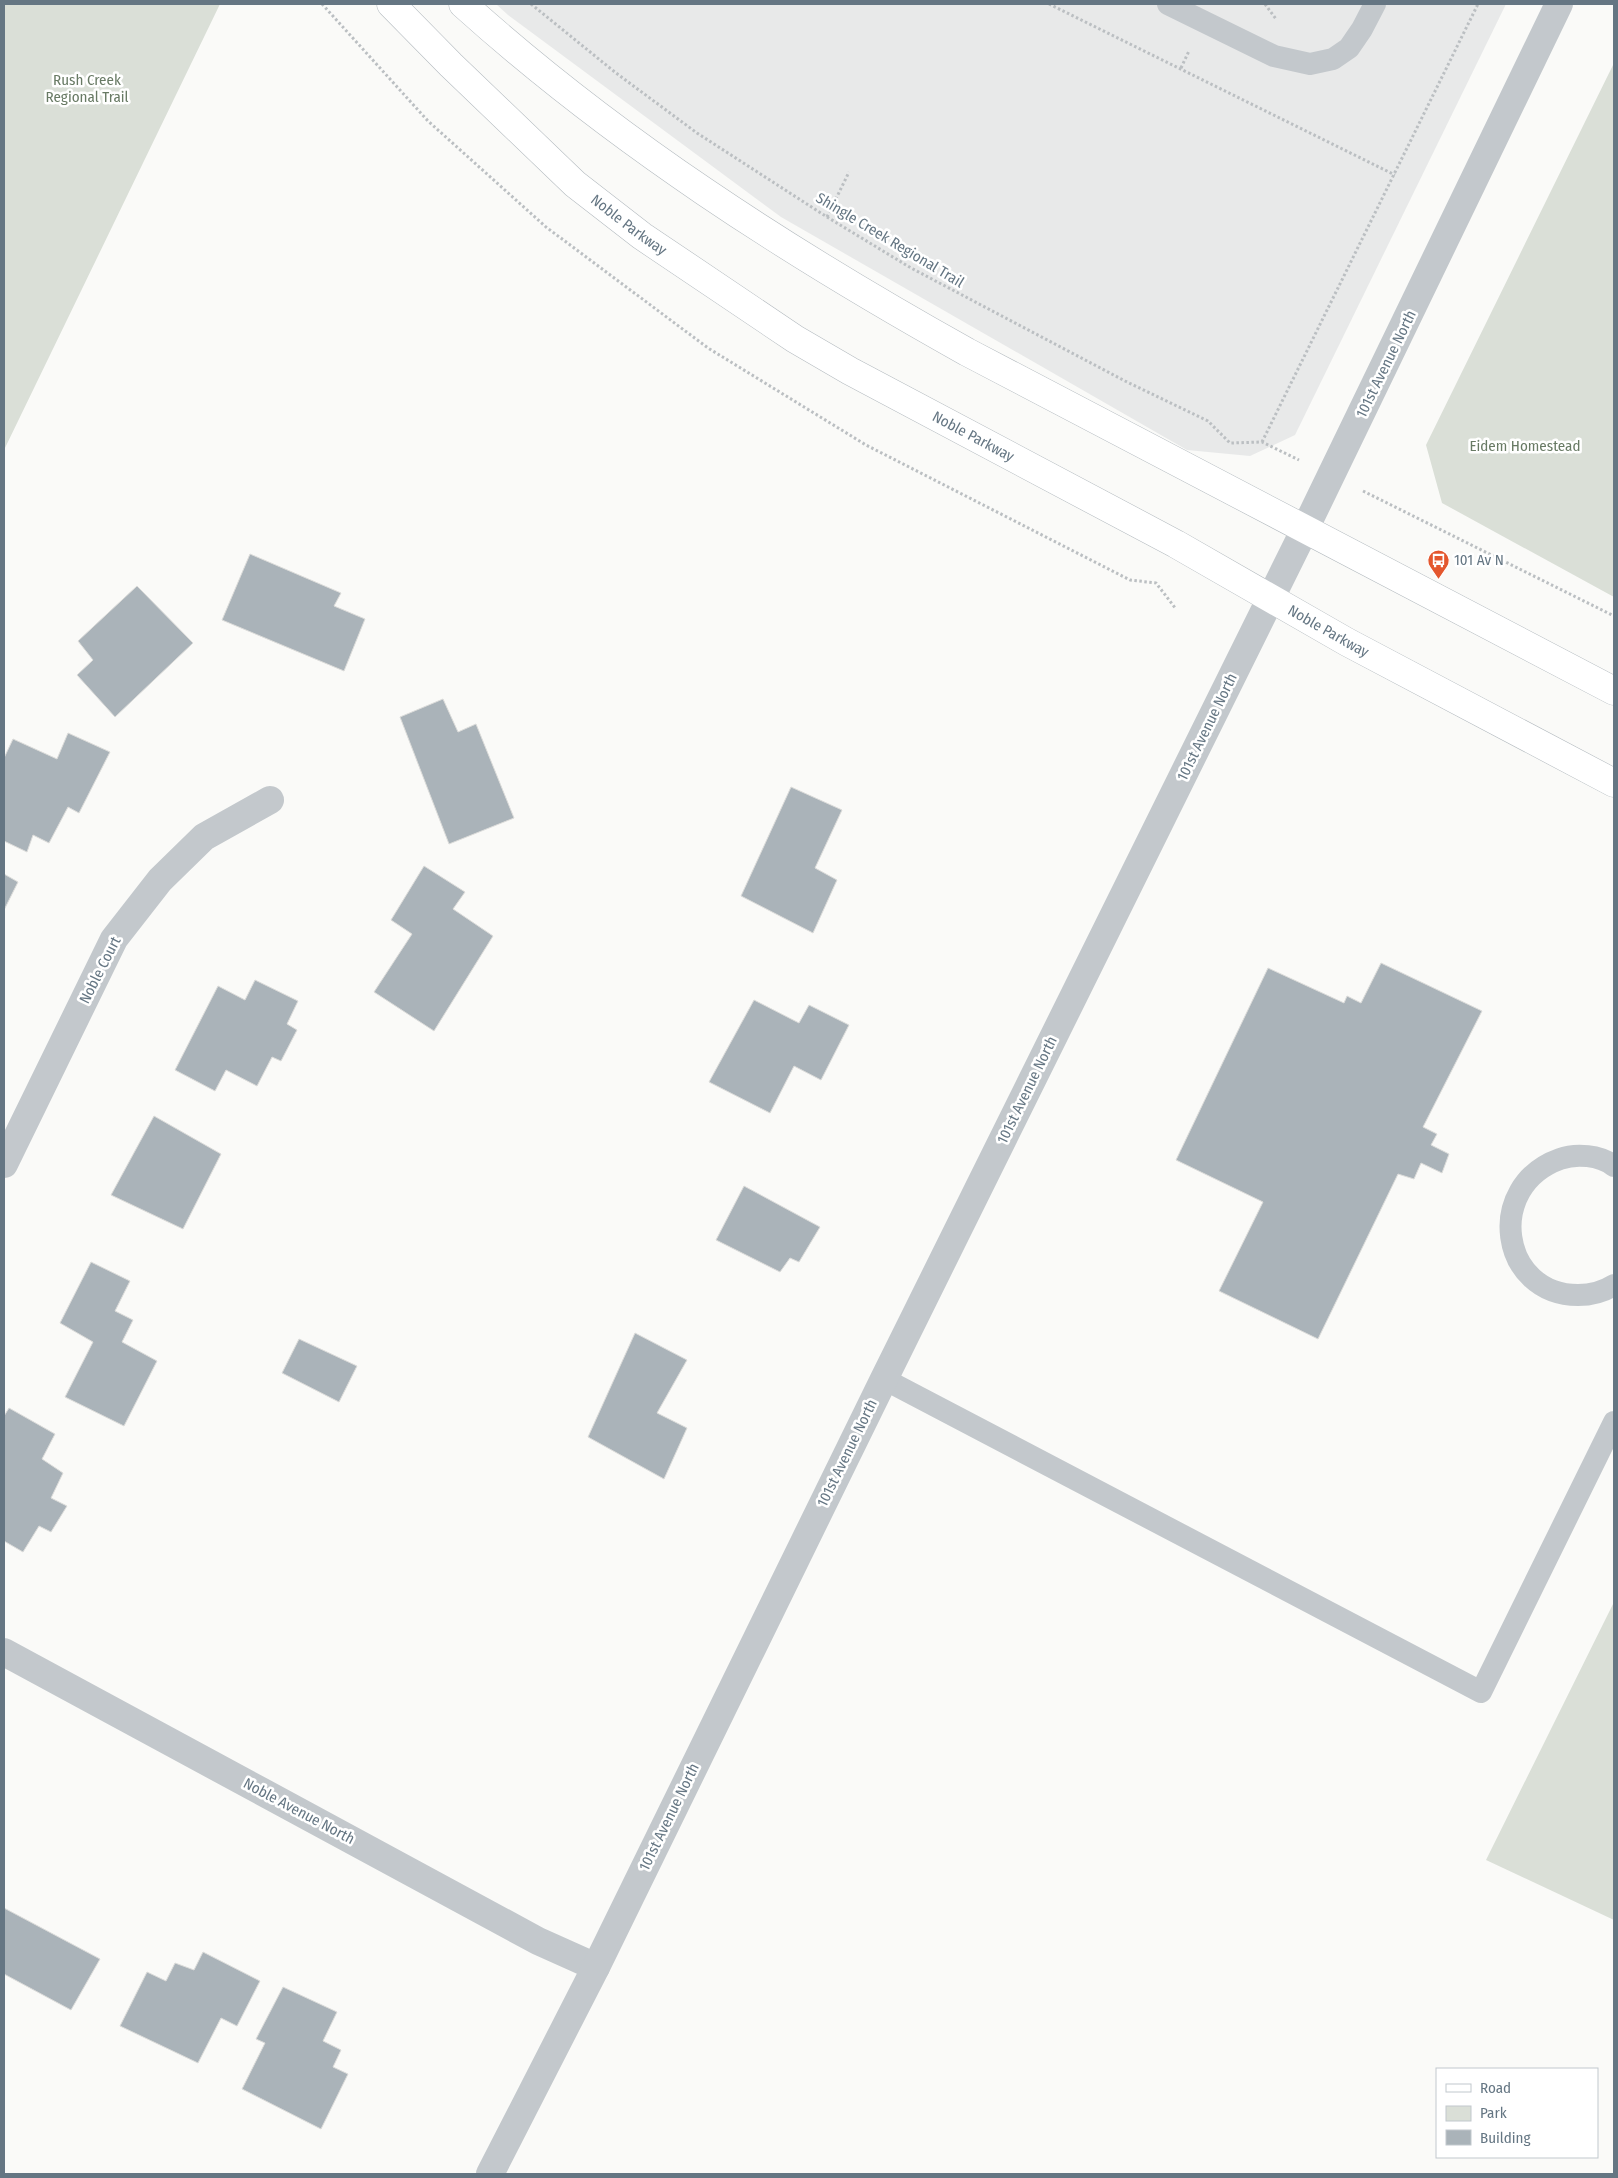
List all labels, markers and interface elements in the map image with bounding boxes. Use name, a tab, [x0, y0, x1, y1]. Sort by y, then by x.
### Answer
park label: Rush Creek Regional Trail	[45, 71, 129, 106]
street label: Shingle Creek Regional Trail	[813, 189, 967, 291]
street label: Noble Parkway	[587, 191, 670, 259]
street label: 101st Avenue North	[1352, 307, 1420, 421]
street label: Noble Parkway	[929, 407, 1018, 466]
park label: Eidem Homestead	[1469, 437, 1581, 455]
bus stop icon: 101 Av N	[1426, 548, 1450, 579]
place label: 101 Av N	[1454, 551, 1504, 569]
street label: Noble Parkway	[1285, 601, 1372, 661]
street label: 101st Avenue North	[1173, 670, 1241, 784]
street label: Noble Court	[75, 933, 125, 1007]
street label: 101st Avenue North	[993, 1033, 1061, 1147]
street label: 101st Avenue North	[813, 1396, 881, 1510]
street label: 101st Avenue North	[635, 1760, 703, 1874]
street label: Noble Avenue North	[240, 1774, 358, 1848]
legend	[1436, 2068, 1598, 2158]
text: Road	[1480, 2079, 1511, 2097]
text: Park	[1480, 2104, 1507, 2122]
text: Building	[1480, 2129, 1531, 2147]

